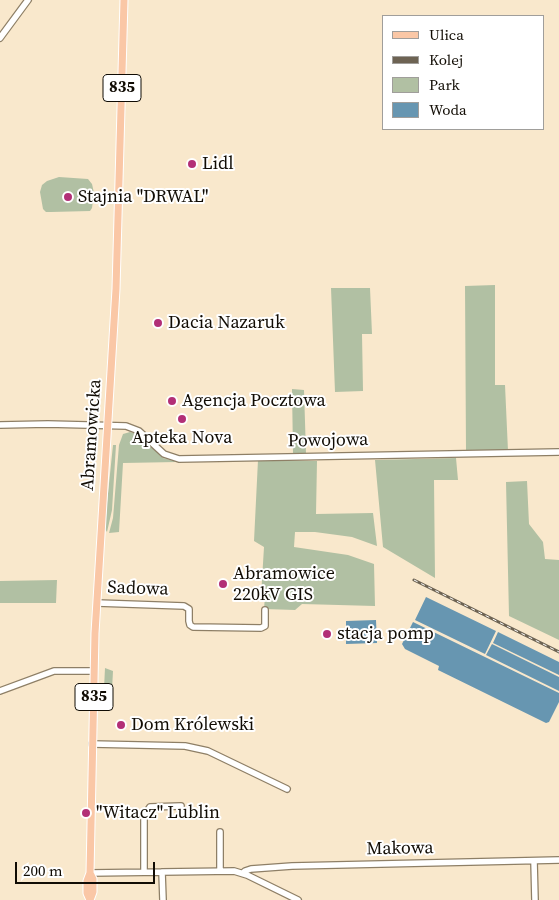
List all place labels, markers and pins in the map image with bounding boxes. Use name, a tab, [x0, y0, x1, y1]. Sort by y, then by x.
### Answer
place label: Lidl	[202, 153, 234, 175]
marker: Lidl	[186, 158, 198, 170]
place label: Stajnia "DRWAL"	[78, 186, 208, 208]
marker: Stajnia "DRWAL"	[62, 191, 74, 203]
place label: Dacia Nazaruk	[168, 312, 285, 334]
marker: Dacia Nazaruk	[152, 317, 164, 329]
place label: Agencja Pocztowa	[182, 390, 326, 412]
marker: Agencja Pocztowa	[166, 395, 178, 407]
marker: Apteka Nova	[176, 413, 188, 425]
place label: Apteka Nova	[132, 427, 232, 449]
place label: Abramowice 220kV GIS	[233, 563, 335, 606]
marker: Abramowice 220kV GIS	[217, 578, 229, 590]
place label: stacja pomp	[337, 623, 434, 645]
marker: stacja pomp	[321, 628, 333, 640]
place label: Dom Królewski	[131, 714, 254, 736]
marker: Dom Królewski	[115, 719, 127, 731]
place label: "Witacz" Lublin	[96, 802, 220, 824]
marker: "Witacz" Lublin	[80, 807, 92, 819]

